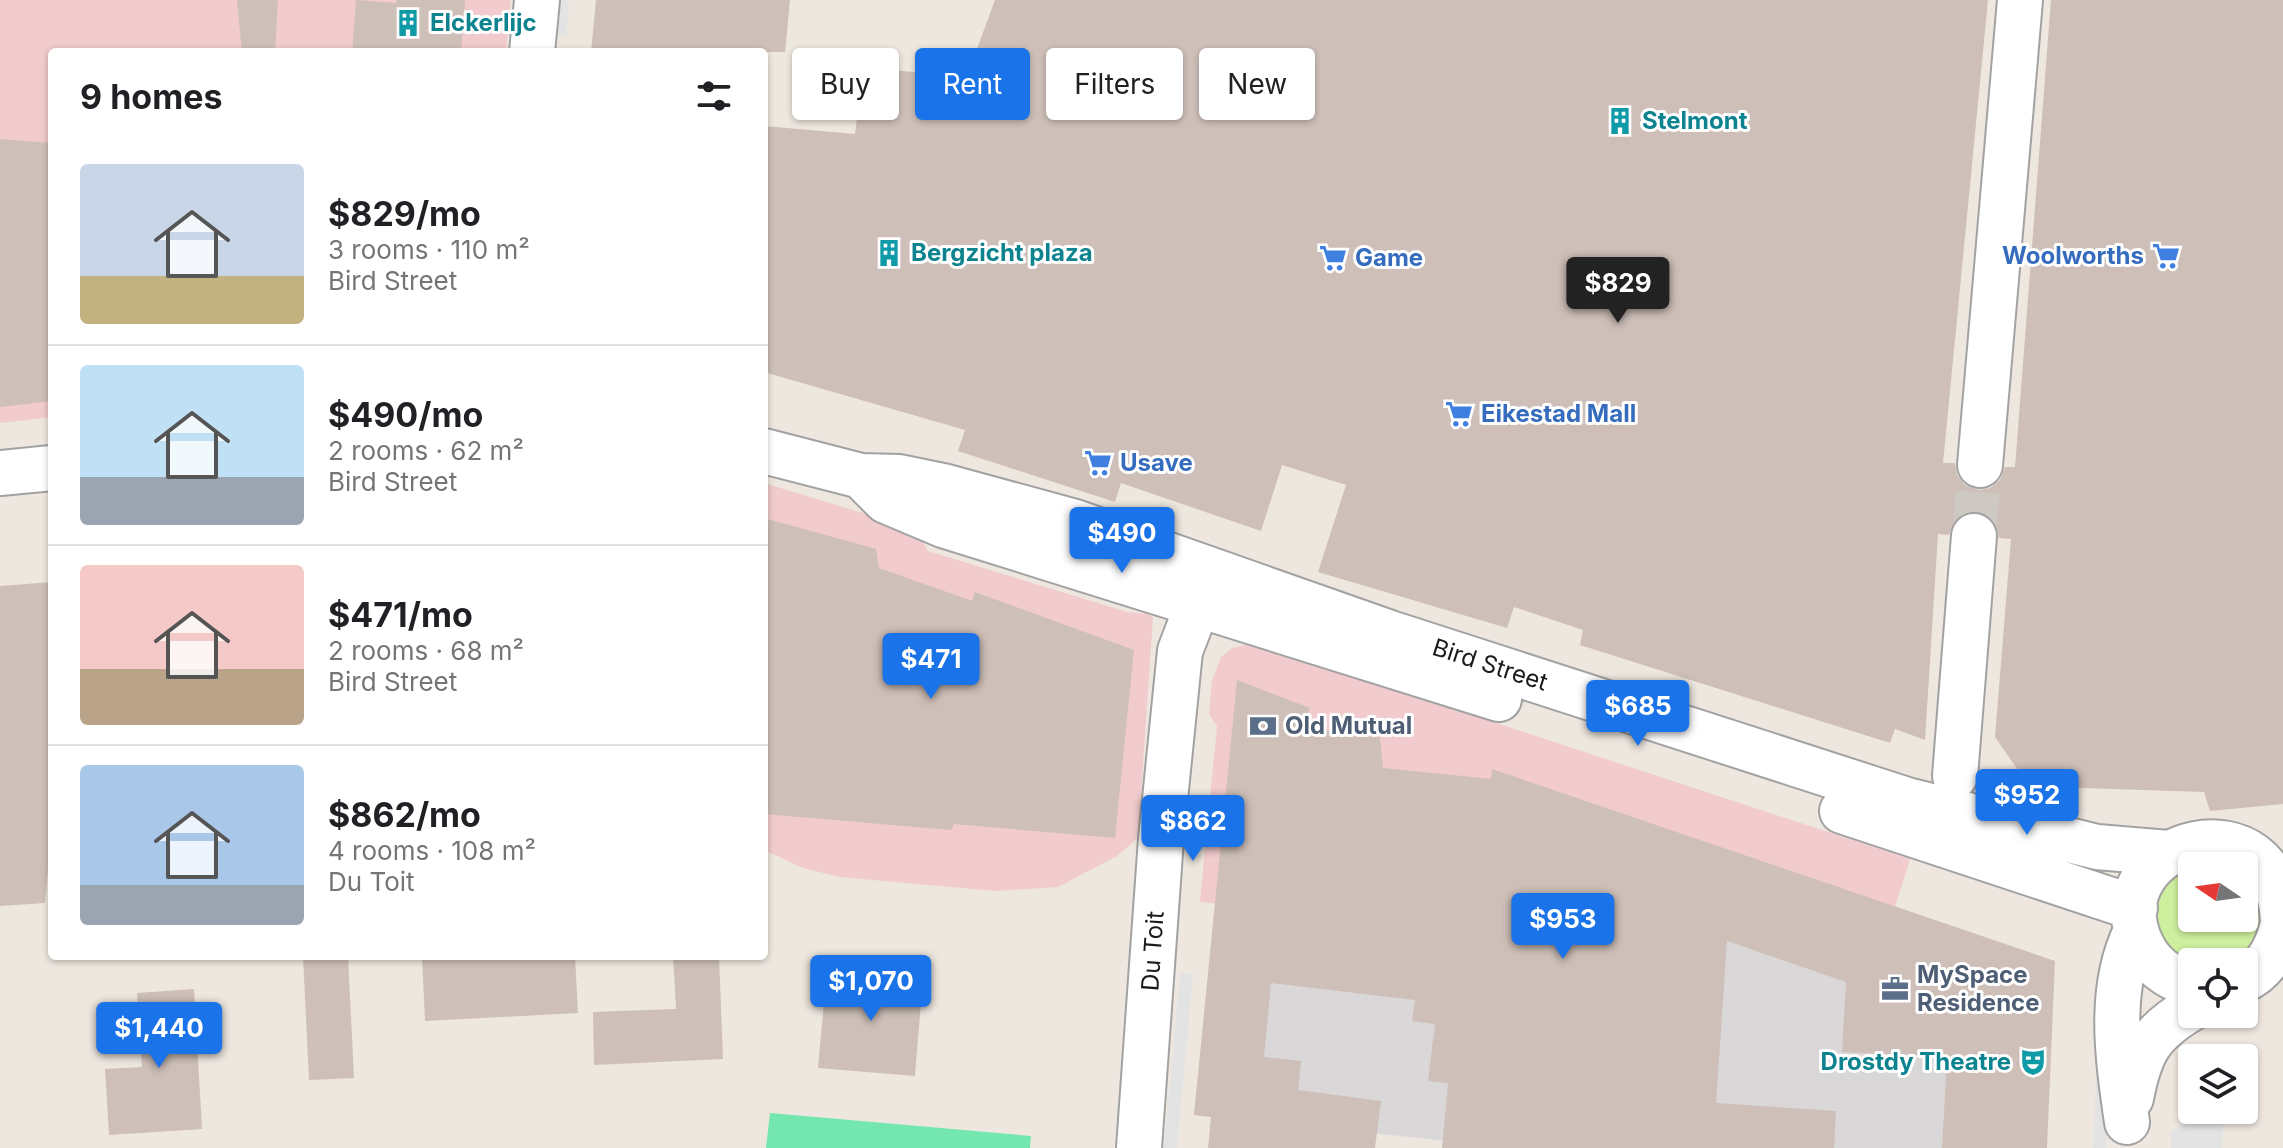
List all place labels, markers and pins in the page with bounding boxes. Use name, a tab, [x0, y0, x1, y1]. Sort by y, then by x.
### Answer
building icon: Elckerlijc	[393, 8, 423, 38]
place label: Elckerlijc	[430, 8, 537, 37]
building icon: Stelmont	[1605, 106, 1635, 136]
place label: Stelmont	[1642, 106, 1748, 135]
building icon: Bergzicht plaza	[874, 238, 904, 268]
place label: Bergzicht plaza	[911, 238, 1093, 267]
place label: Woolworths	[2002, 241, 2144, 270]
supermarket icon: Woolworths	[2151, 241, 2181, 271]
supermarket icon: Game	[1318, 243, 1348, 273]
place label: Game	[1355, 243, 1423, 272]
pin: $829	[1571, 257, 1665, 325]
supermarket icon: Eikestad Mall	[1444, 399, 1474, 429]
place label: Eikestad Mall	[1481, 399, 1636, 428]
supermarket icon: Usave	[1083, 448, 1113, 478]
place label: Usave	[1120, 448, 1193, 477]
pin: $490	[1075, 507, 1169, 575]
pin: $471	[884, 633, 978, 701]
pin: $685	[1591, 680, 1685, 748]
bank icon: Old Mutual	[1248, 711, 1278, 741]
place label: Old Mutual	[1285, 711, 1412, 740]
pin: $952	[1980, 769, 2074, 837]
pin: $862	[1146, 795, 1240, 863]
pin: $953	[1516, 893, 1610, 961]
pin: $1,070	[806, 955, 936, 1023]
place label: MySpace Residence	[1917, 960, 2040, 1017]
office icon: MySpace Residence	[1880, 974, 1910, 1004]
pin: $1,440	[94, 1002, 224, 1070]
place label: Drostdy Theatre	[1821, 1047, 2011, 1076]
theatre icon: Drostdy Theatre	[2018, 1047, 2048, 1077]

